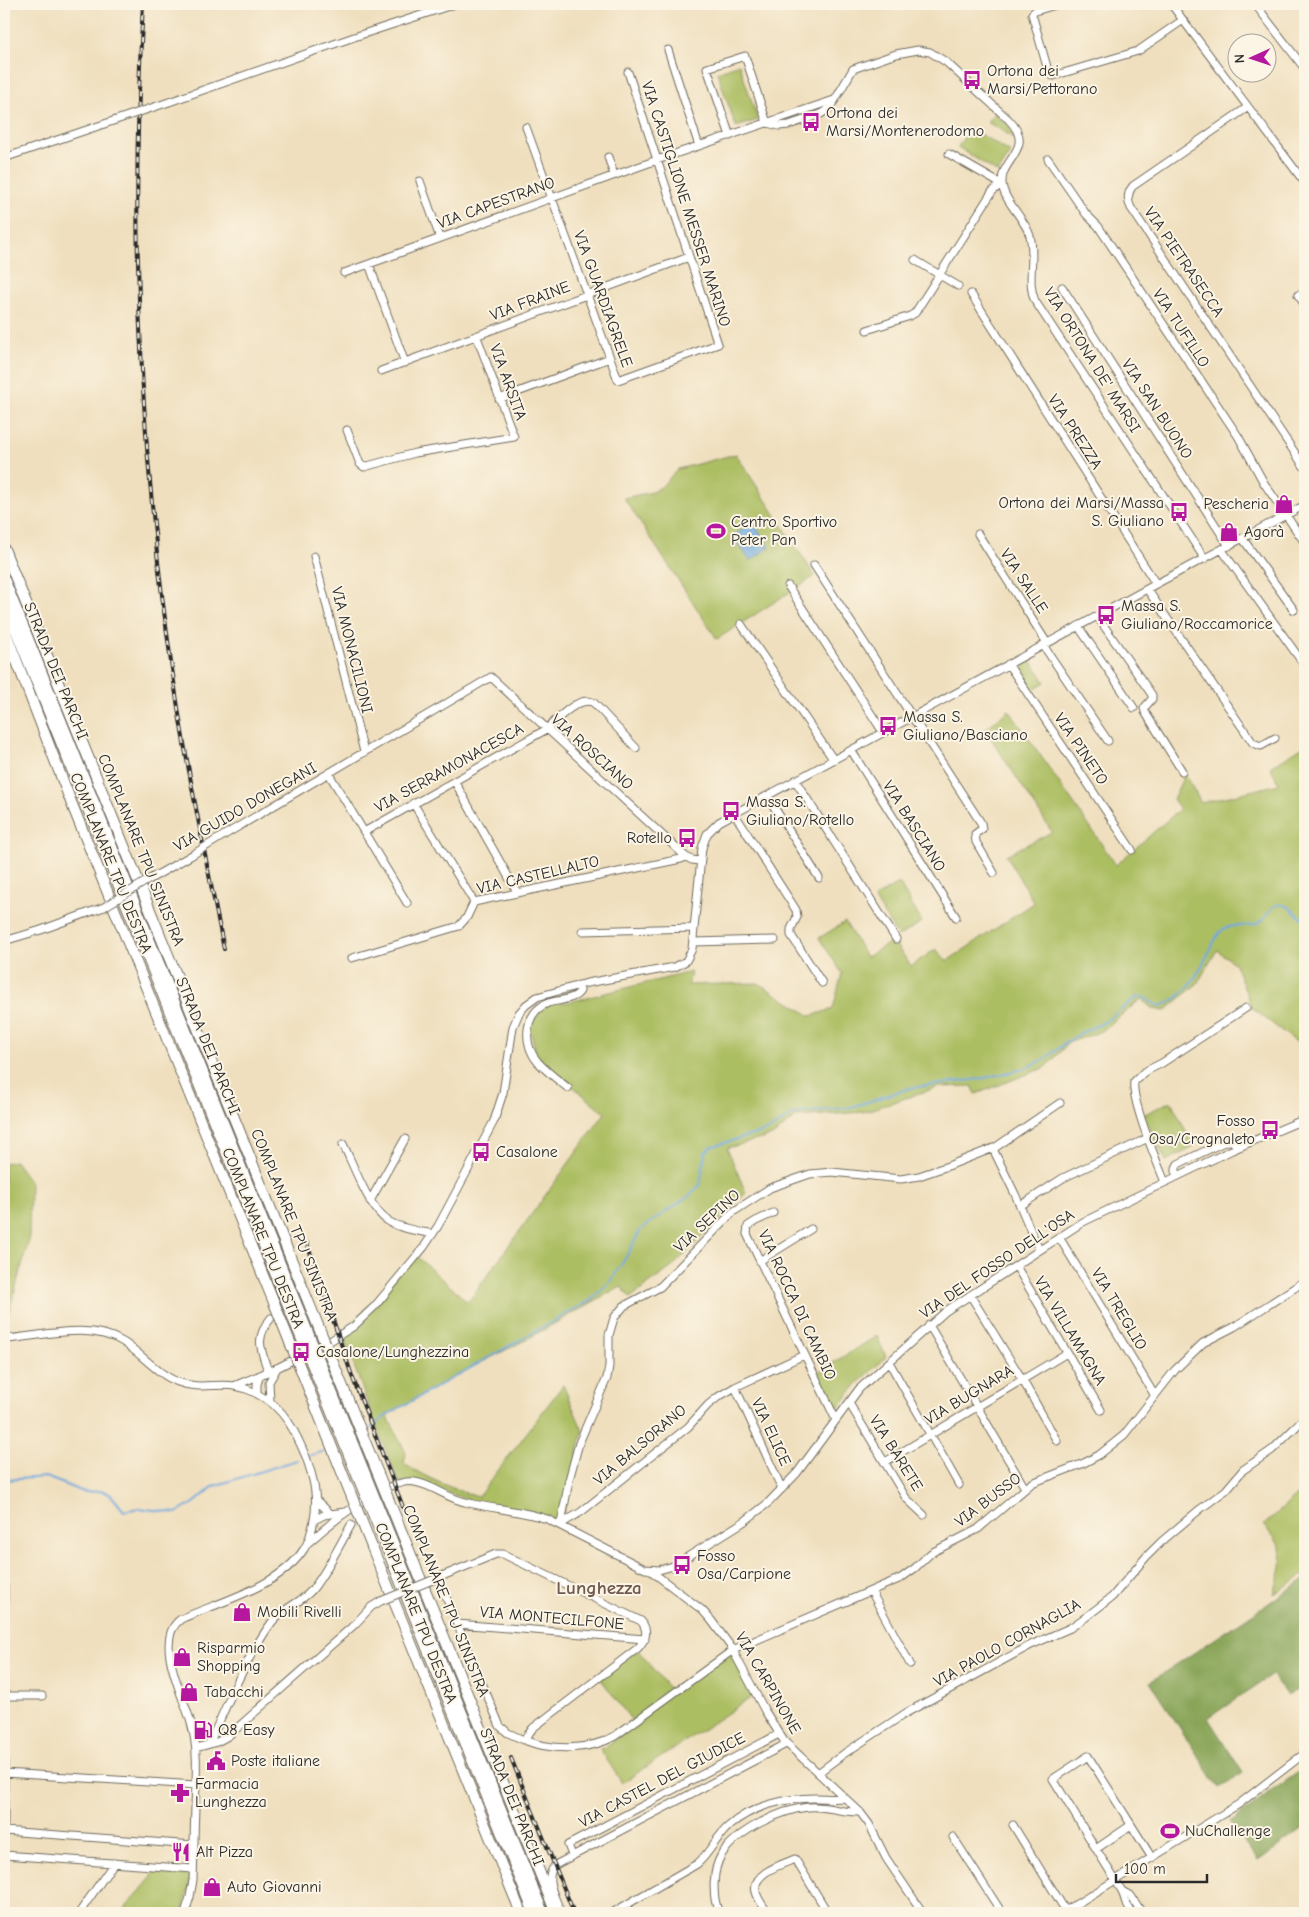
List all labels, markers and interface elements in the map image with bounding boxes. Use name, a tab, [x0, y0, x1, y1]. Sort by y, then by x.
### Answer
north arrow	[1226, 32, 1276, 82]
text: N	[1231, 54, 1248, 64]
place label: Ortona dei Marsi/Pettorano	[987, 62, 1097, 98]
bus stop icon: Ortona dei Marsi/Pettorano	[961, 69, 983, 91]
street label: VIA CASTIGLIONE MESSER MARINO	[638, 79, 734, 329]
place label: Ortona dei Marsi/Montenerodomo	[826, 104, 984, 140]
bus stop icon: Ortona dei Marsi/Montenerodomo	[800, 111, 822, 133]
street label: VIA CAPESTRANO	[435, 173, 557, 233]
street label: VIA PIETRASECCA	[1141, 204, 1227, 320]
street label: VIA GUARDIAGRELE	[570, 228, 636, 370]
street label: VIA FRAINE	[488, 277, 573, 324]
street label: VIA ORTONA DE' MARSI	[1040, 284, 1144, 436]
street label: VIA TUFILLO	[1149, 285, 1213, 371]
street label: VIA ARSITA	[486, 341, 530, 423]
street label: VIA SAN BUONO	[1118, 356, 1196, 462]
street label: VIA PREZZA	[1044, 391, 1106, 473]
shop icon: Pescheria	[1273, 493, 1295, 515]
place label: Ortona dei Marsi/Massa S. Giuliano	[998, 494, 1164, 530]
place label: Pescheria	[1204, 495, 1269, 513]
bus stop icon: Ortona dei Marsi/Massa S. Giuliano	[1168, 501, 1190, 523]
place label: Centro Sportivo Peter Pan	[731, 513, 837, 549]
sports icon: Centro Sportivo Peter Pan	[705, 520, 727, 542]
shop icon: Agorà	[1218, 521, 1240, 543]
place label: Agorà	[1244, 523, 1284, 541]
street label: VIA SALLE	[997, 545, 1052, 617]
street label: VIA MONACILIONI	[328, 585, 376, 715]
place label: Massa S. Giuliano/Roccamorice	[1121, 597, 1273, 633]
street label: STRADA DEI PARCHI	[20, 600, 92, 742]
bus stop icon: Massa S. Giuliano/Roccamorice	[1095, 604, 1117, 626]
place label: Massa S. Giuliano/Basciano	[903, 708, 1028, 744]
street label: VIA ROSCIANO	[547, 710, 637, 794]
street label: VIA PINETO	[1050, 710, 1112, 788]
bus stop icon: Massa S. Giuliano/Basciano	[877, 715, 899, 737]
street label: VIA SERRAMONACESCA	[372, 720, 526, 816]
street label: COMPLANARE TPU SINISTRA	[94, 751, 188, 949]
street label: VIA GUIDO DONEGANI	[170, 759, 320, 855]
street label: COMPLANARE TPU DESTRA	[66, 770, 156, 956]
street label: VIA BASCIANO	[879, 777, 949, 875]
place label: Massa S. Giuliano/Rotello	[746, 793, 854, 829]
bus stop icon: Massa S. Giuliano/Rotello	[720, 800, 742, 822]
bus stop icon: Rotello	[676, 827, 698, 849]
place label: Rotello	[627, 829, 672, 847]
street label: VIA CASTELLALTO	[475, 852, 601, 898]
street label: STRADA DEI PARCHI	[172, 975, 244, 1117]
place label: Fosso Osa/Crognaleto	[1149, 1112, 1255, 1148]
bus stop icon: Fosso Osa/Crognaleto	[1259, 1119, 1281, 1141]
street label: COMPLANARE TPU SINISTRA	[247, 1126, 341, 1324]
bus stop icon: Casalone	[470, 1141, 492, 1163]
place label: Casalone	[496, 1143, 558, 1161]
street label: COMPLANARE TPU DESTRA	[218, 1145, 308, 1331]
street label: VIA SEPINO	[670, 1186, 744, 1256]
street label: VIA DEL FOSSO DELL'OSA	[916, 1206, 1078, 1322]
street label: VIA ROCCA DI CAMBIO	[754, 1227, 840, 1383]
street label: VIA TREGLIO	[1087, 1265, 1151, 1353]
street label: VIA VILLAMAGNA	[1030, 1273, 1110, 1389]
bus stop icon: Casalone/Lunghezzina	[290, 1341, 312, 1363]
place label: Casalone/Lunghezzina	[316, 1343, 469, 1361]
street label: VIA BUGNARA	[921, 1361, 1017, 1429]
street label: VIA ELICE	[748, 1395, 795, 1469]
street label: VIA BALSORANO	[590, 1401, 690, 1489]
street label: VIA BARETE	[866, 1412, 927, 1494]
street label: VIA BUSSO	[951, 1469, 1025, 1531]
street label: COMPLANARE TPU SINISTRA	[399, 1502, 493, 1700]
street label: COMPLANARE TPU DESTRA	[371, 1520, 461, 1706]
place label: Fosso Osa/Carpione	[697, 1547, 791, 1583]
bus stop icon: Fosso Osa/Carpione	[671, 1554, 693, 1576]
district label: Lunghezza	[556, 1577, 642, 1599]
street label: VIA PAOLO CORNAGLIA	[931, 1595, 1083, 1691]
shop icon: Mobili Rivelli	[231, 1601, 253, 1623]
place label: Mobili Rivelli	[257, 1603, 342, 1621]
street label: VIA MONTECILFONE	[479, 1603, 625, 1633]
street label: VIA CARPINONE	[732, 1629, 805, 1737]
place label: Risparmio Shopping	[197, 1639, 265, 1675]
shop icon: Risparmio Shopping	[171, 1646, 193, 1668]
shop icon: Tabacchi	[178, 1681, 200, 1703]
place label: Tabacchi	[204, 1683, 264, 1701]
fuel station icon: Q8 Easy	[192, 1719, 214, 1741]
place label: Q8 Easy	[218, 1721, 275, 1739]
street label: STRADA DEI PARCHI	[476, 1726, 548, 1868]
street label: VIA CASTEL DEL GIUDICE	[576, 1728, 748, 1831]
public building icon: Poste italiane	[205, 1750, 227, 1772]
place label: Poste italiane	[231, 1752, 320, 1770]
place label: Farmacia Lunghezza	[195, 1775, 267, 1811]
pharmacy icon: Farmacia Lunghezza	[169, 1782, 191, 1804]
sports icon: NuChallenge	[1159, 1820, 1181, 1842]
place label: NuChallenge	[1185, 1822, 1271, 1840]
restaurant icon: Alt Pizza	[170, 1841, 192, 1863]
place label: Alt Pizza	[196, 1843, 253, 1861]
scale bar	[1116, 1852, 1208, 1884]
text: 100 m	[1124, 1860, 1166, 1878]
shop icon: Auto Giovanni	[201, 1876, 223, 1898]
place label: Auto Giovanni	[227, 1878, 322, 1896]

